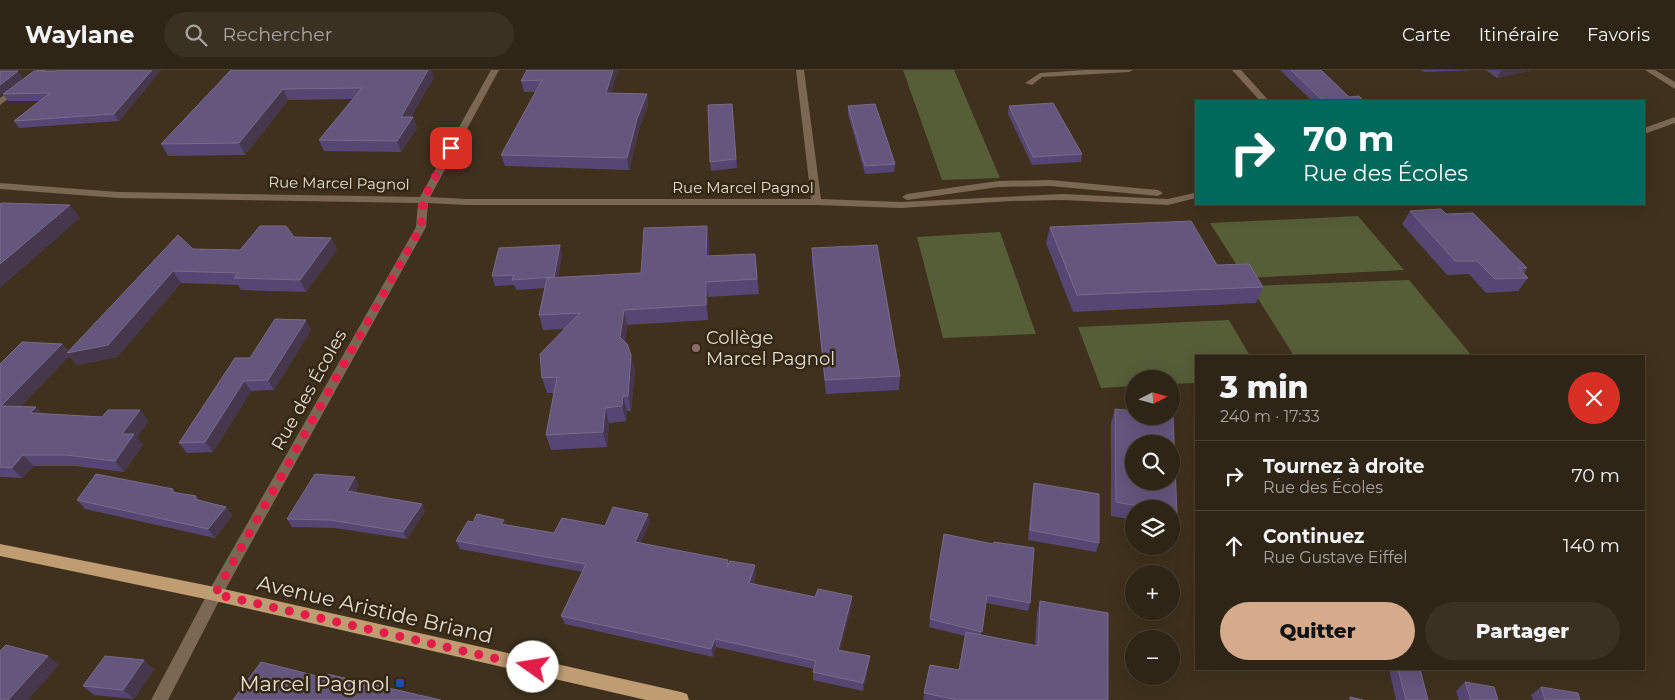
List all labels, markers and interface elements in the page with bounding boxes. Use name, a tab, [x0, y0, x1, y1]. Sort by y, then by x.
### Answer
search box	[164, 12, 514, 57]
text: Waylane	[25, 20, 134, 49]
icon: search	[182, 21, 210, 49]
text: Rechercher	[222, 23, 332, 46]
text: Carte	[1402, 24, 1451, 46]
text: Itinéraire	[1479, 24, 1559, 46]
text: Favoris	[1587, 24, 1650, 46]
text: 70 m	[1303, 117, 1394, 160]
icon: right	[1220, 120, 1285, 185]
pin	[430, 127, 472, 169]
icon: arrive	[437, 134, 465, 162]
text: Rue des Écoles	[1303, 160, 1468, 187]
street label: Rue Marcel Pagnol	[268, 172, 410, 194]
street label: Rue Marcel Pagnol	[672, 178, 814, 197]
street label: Rue des Écoles	[267, 325, 351, 454]
place label: Collège Marcel Pagnol	[706, 327, 835, 370]
marker: Collège Marcel Pagnol	[690, 342, 702, 354]
text: 3 min	[1220, 369, 1308, 406]
north arrow	[1125, 370, 1180, 425]
map controls	[1125, 370, 1180, 685]
button: close	[1568, 372, 1620, 424]
text: 240 m · 17:33	[1220, 407, 1320, 426]
button: search	[1125, 435, 1180, 490]
text: Tournez à droite	[1263, 455, 1424, 478]
icon: right	[1220, 462, 1248, 490]
text: 70 m	[1571, 464, 1620, 487]
text: Rue des Écoles	[1263, 478, 1383, 497]
button: layers	[1125, 500, 1180, 555]
text: Continuez	[1263, 525, 1364, 548]
icon: ahead	[1220, 532, 1248, 560]
text: 140 m	[1563, 534, 1620, 557]
text: Rue Gustave Eiffel	[1263, 548, 1408, 567]
button: +	[1125, 565, 1180, 620]
street label: Avenue Aristide Briand	[255, 570, 495, 648]
button: Quitter	[1220, 602, 1415, 660]
button: Partager	[1425, 602, 1620, 660]
button: −	[1125, 630, 1180, 685]
position arrow	[506, 640, 558, 692]
place label: Marcel Pagnol	[239, 671, 390, 696]
marker: Marcel Pagnol	[394, 677, 406, 689]

